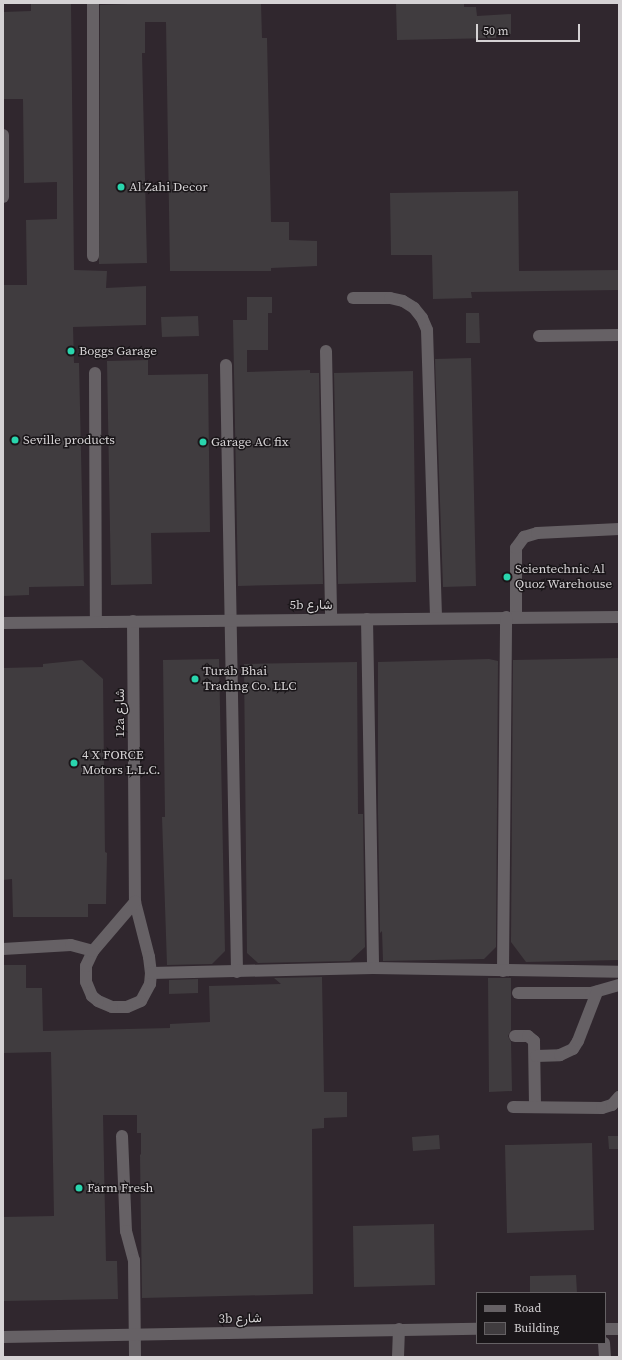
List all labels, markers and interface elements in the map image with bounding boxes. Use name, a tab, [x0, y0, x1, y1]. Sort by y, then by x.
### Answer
scale bar	[478, 16, 582, 42]
text: 50 m	[483, 23, 509, 39]
place label: Al Zahi Decor	[129, 179, 208, 195]
marker: Al Zahi Decor	[116, 182, 126, 192]
place label: Boggs Garage	[79, 343, 157, 359]
marker: Boggs Garage	[66, 346, 76, 356]
place label: Seville products	[23, 432, 115, 448]
place label: Garage AC fix	[211, 434, 289, 450]
marker: Seville products	[10, 435, 20, 445]
marker: Garage AC fix	[198, 437, 208, 447]
place label: Scientechnic Al Quoz Warehouse	[515, 562, 612, 593]
marker: Scientechnic Al Quoz Warehouse	[502, 572, 512, 582]
street label: 5b شارع	[289, 597, 333, 613]
place label: Turab Bhai Trading Co. LLC	[203, 664, 297, 695]
marker: Turab Bhai Trading Co. LLC	[190, 674, 200, 684]
street label: 12a شارع	[112, 689, 128, 737]
place label: 4 X FORCE Motors L.L.C.	[82, 748, 161, 779]
marker: 4 X FORCE Motors L.L.C.	[69, 758, 79, 768]
place label: Farm Fresh	[87, 1180, 153, 1196]
marker: Farm Fresh	[74, 1183, 84, 1193]
legend	[476, 1292, 606, 1344]
text: Road	[514, 1300, 541, 1316]
street label: 3b شارع	[218, 1311, 262, 1327]
text: Building	[514, 1320, 559, 1336]

